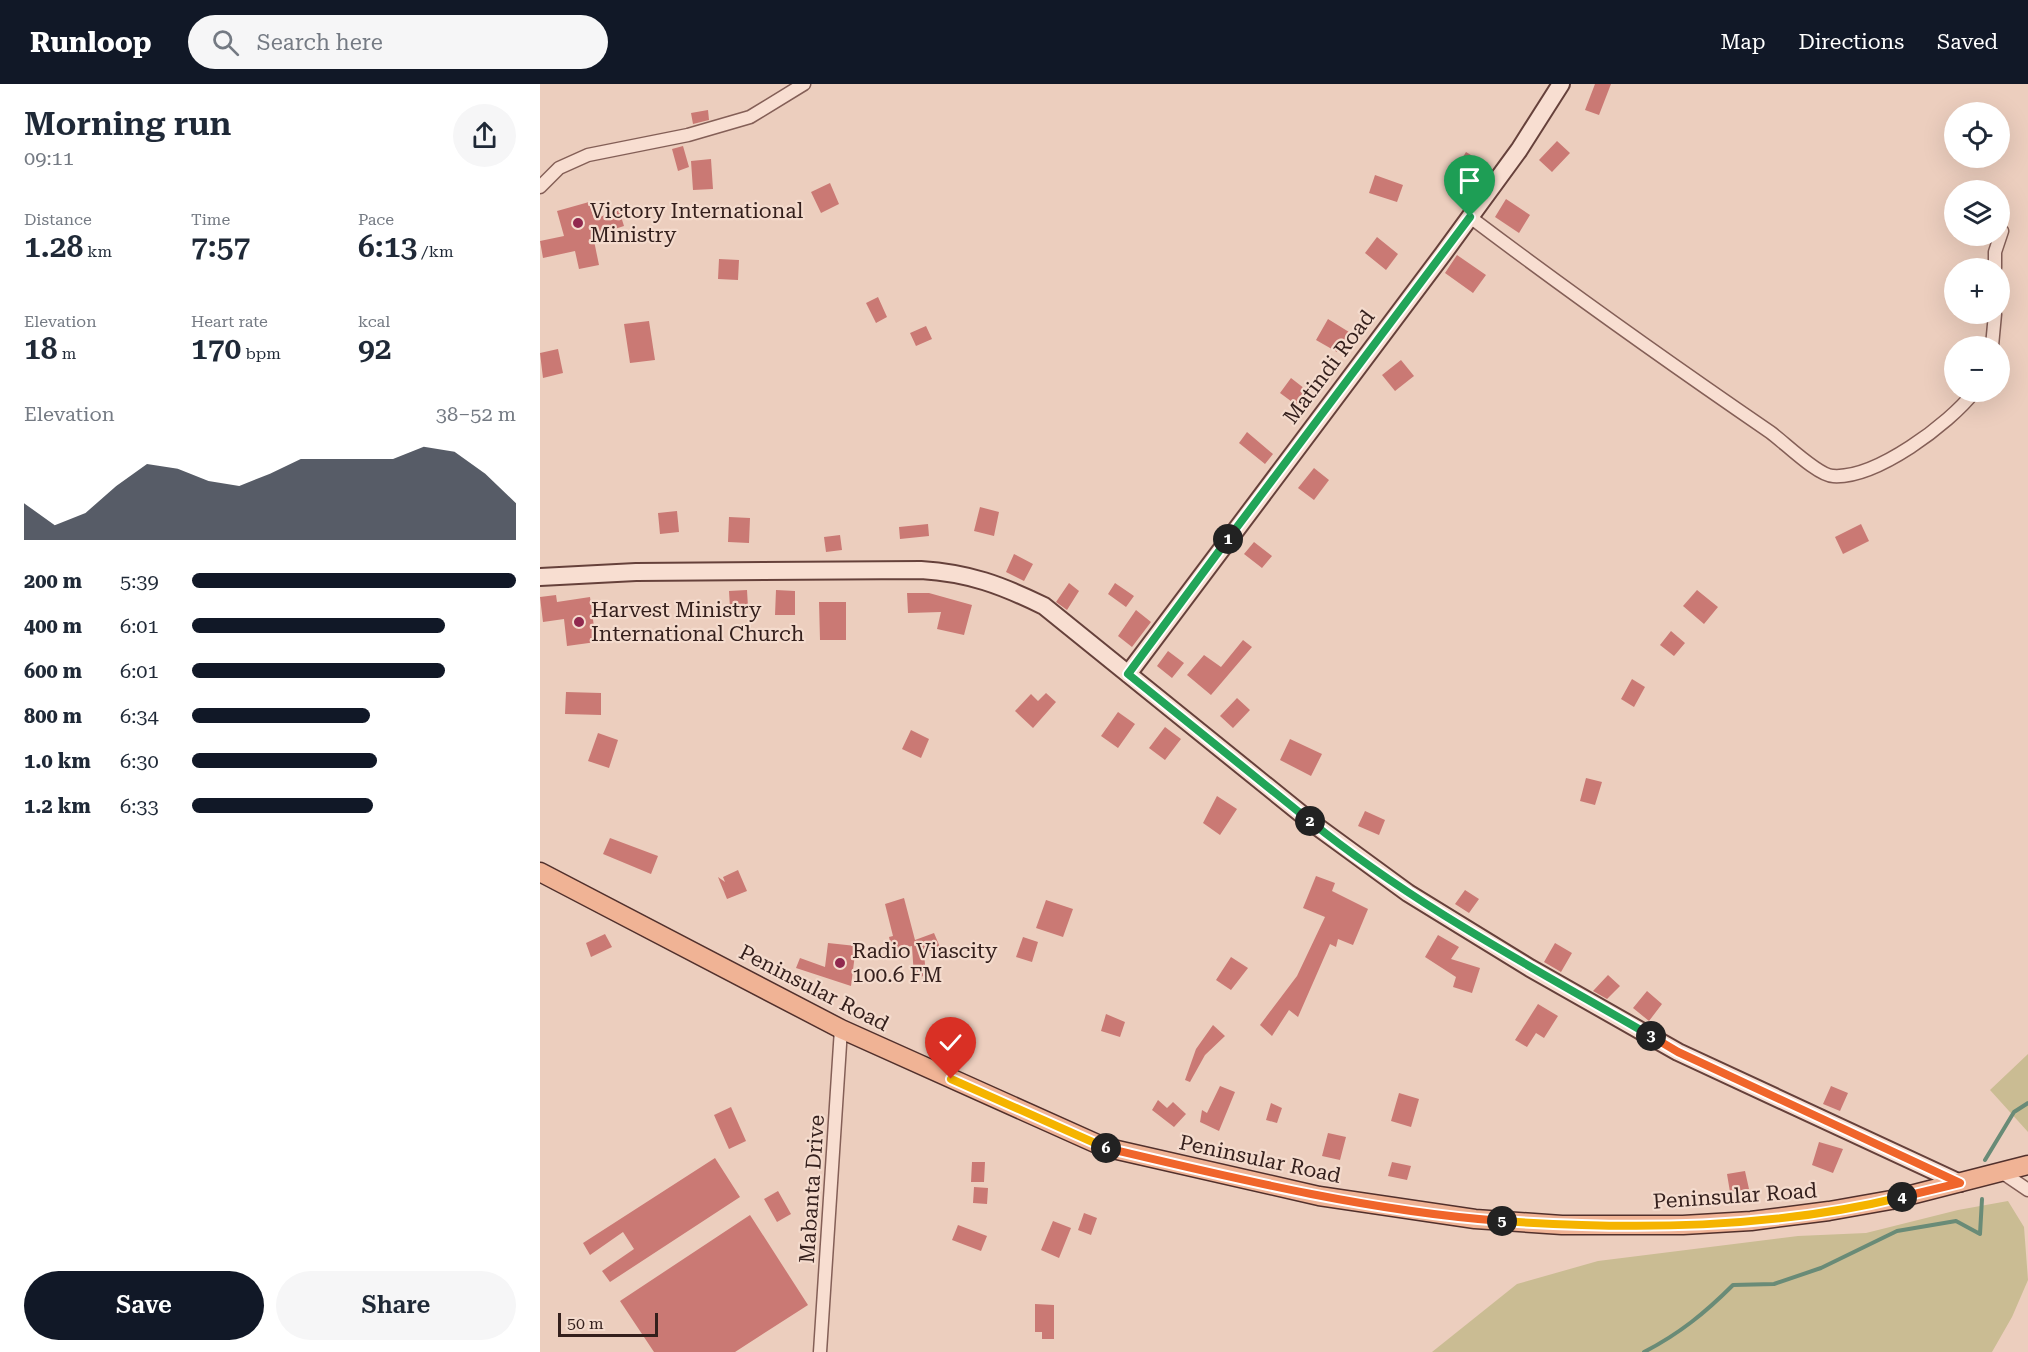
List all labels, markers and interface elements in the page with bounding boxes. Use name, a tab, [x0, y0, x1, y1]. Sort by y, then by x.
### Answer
search box	[188, 15, 608, 69]
text: Runloop	[30, 26, 152, 59]
icon: search	[209, 26, 242, 59]
text: Search here	[257, 30, 383, 55]
text: Map	[1721, 30, 1765, 54]
text: Directions	[1798, 30, 1904, 54]
text: Saved	[1937, 30, 1998, 54]
map controls	[1944, 102, 2010, 402]
button: locate	[1944, 102, 2010, 168]
text: Morning run	[24, 104, 231, 143]
button: share	[453, 104, 516, 167]
text: 09:11	[24, 146, 74, 170]
pin	[1444, 155, 1495, 217]
icon: arrive	[1453, 164, 1486, 197]
button: layers	[1944, 180, 2010, 246]
place label: Victory International Ministry	[590, 199, 804, 247]
text: Distance	[24, 210, 92, 229]
text: Time	[191, 210, 230, 229]
text: Pace	[358, 210, 394, 229]
marker: Victory International Ministry	[571, 216, 585, 230]
text: 1.28	[24, 229, 83, 264]
text: 7:57	[191, 229, 250, 264]
text: 6:13	[358, 229, 417, 264]
text: km	[83, 242, 112, 261]
text: /km	[417, 242, 454, 261]
button: +	[1944, 258, 2010, 324]
street label: Matindi Road	[1278, 305, 1380, 429]
text: Elevation	[24, 312, 97, 331]
text: Heart rate	[191, 312, 268, 331]
text: kcal	[358, 312, 390, 331]
text: 18	[24, 331, 58, 366]
text: 170	[191, 331, 241, 366]
text: 92	[358, 331, 392, 366]
button: −	[1944, 336, 2010, 402]
text: m	[58, 344, 76, 363]
text: bpm	[241, 344, 281, 363]
text: Elevation	[24, 402, 115, 426]
text: 38–52 m	[436, 402, 516, 426]
pin: 1	[1213, 524, 1243, 554]
text: 1	[1224, 529, 1232, 548]
text: 200 m	[24, 569, 82, 593]
text: 5:39	[120, 569, 159, 593]
place label: Harvest Ministry International Church	[591, 598, 805, 646]
text: 400 m	[24, 614, 82, 638]
text: 6:01	[120, 614, 159, 638]
marker: Harvest Ministry International Church	[572, 615, 586, 629]
text: 600 m	[24, 659, 82, 683]
text: 6:01	[120, 659, 159, 683]
text: 800 m	[24, 704, 82, 728]
text: 6:34	[120, 704, 159, 728]
text: 1.0 km	[24, 749, 91, 773]
text: 6:30	[120, 749, 159, 773]
text: 1.2 km	[24, 794, 91, 818]
text: 6:33	[120, 794, 159, 818]
pin: 2	[1295, 806, 1325, 836]
text: 2	[1306, 811, 1314, 830]
place label: Radio Viascity 100.6 FM	[852, 939, 998, 987]
street label: Peninsular Road	[735, 940, 893, 1036]
marker: Radio Viascity 100.6 FM	[833, 956, 847, 970]
pin	[925, 1017, 976, 1079]
pin: 3	[1636, 1021, 1666, 1051]
icon: check	[934, 1026, 967, 1059]
text: 3	[1647, 1026, 1655, 1045]
street label: Mabanta Drive	[795, 1114, 829, 1264]
street label: Peninsular Road	[1177, 1130, 1344, 1188]
pin: 6	[1091, 1133, 1121, 1163]
text: 6	[1102, 1138, 1110, 1157]
street label: Peninsular Road	[1652, 1178, 1819, 1214]
pin: 4	[1887, 1182, 1917, 1212]
text: 4	[1898, 1187, 1906, 1206]
pin: 5	[1487, 1206, 1517, 1236]
text: 5	[1498, 1211, 1506, 1230]
button: Save	[24, 1271, 264, 1340]
button: Share	[276, 1271, 516, 1340]
scale bar	[558, 1310, 658, 1338]
text: 50 m	[567, 1314, 604, 1333]

